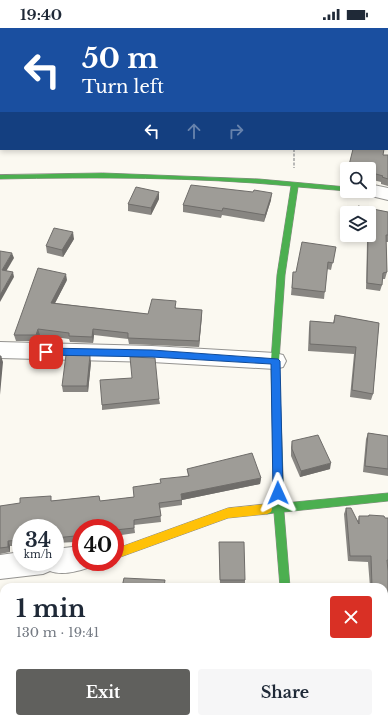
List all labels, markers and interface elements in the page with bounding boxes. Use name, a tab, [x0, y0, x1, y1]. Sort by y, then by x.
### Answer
text: 19:40	[20, 5, 62, 24]
text: 50 m	[82, 41, 158, 76]
icon: left	[16, 44, 68, 96]
text: Turn left	[82, 76, 164, 98]
icon: left	[141, 120, 163, 142]
icon: ahead	[183, 120, 205, 142]
icon: right	[225, 120, 247, 142]
map controls	[340, 162, 376, 242]
button: search	[340, 162, 376, 198]
button: layers	[340, 206, 376, 242]
pin	[29, 335, 63, 369]
icon: arrive	[35, 341, 57, 363]
position arrow	[257, 472, 299, 514]
speed limit sign: 40	[72, 519, 124, 571]
text: 34	[25, 528, 51, 552]
text: km/h	[24, 548, 52, 561]
text: 1 min	[16, 594, 86, 623]
button: close	[330, 596, 372, 638]
text: 130 m · 19:41	[16, 624, 99, 641]
button: Exit	[16, 669, 190, 715]
button: Share	[198, 669, 372, 715]

